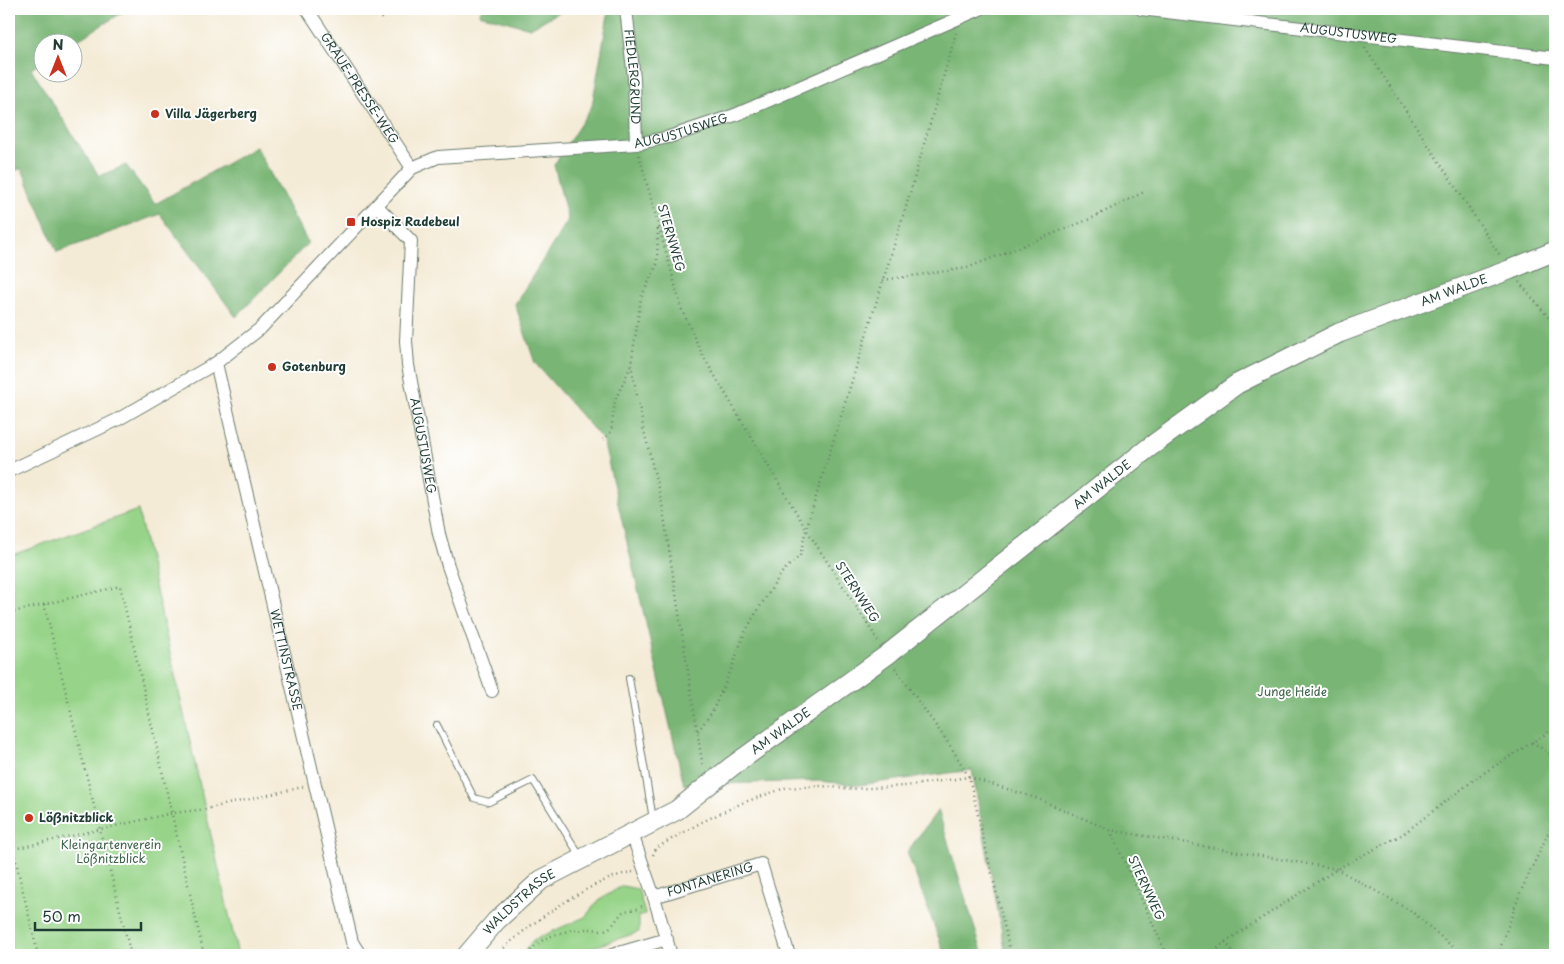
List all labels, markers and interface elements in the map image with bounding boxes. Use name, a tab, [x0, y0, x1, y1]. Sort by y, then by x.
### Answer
street label: AUGUSTUSWEG	[1299, 18, 1398, 47]
street label: GRAUE-PRESSE-WEG	[317, 28, 404, 147]
street label: FIEDLERGRUND	[620, 28, 645, 125]
north arrow	[32, 32, 82, 82]
text: N	[52, 34, 64, 55]
place label: Villa Jägerberg	[165, 104, 257, 122]
marker: Villa Jägerberg	[149, 108, 161, 120]
street label: AUGUSTUSWEG	[632, 108, 730, 152]
street label: STERNWEG	[654, 202, 690, 274]
place label: Hospiz Radebeul	[361, 212, 459, 230]
marker: Hospiz Radebeul	[345, 216, 357, 228]
street label: AM WALDE	[1418, 269, 1490, 310]
place label: Gotenburg	[282, 357, 346, 375]
marker: Gotenburg	[266, 361, 278, 373]
street label: AUGUSTUSWEG	[406, 396, 441, 495]
street label: AM WALDE	[1068, 455, 1135, 513]
street label: STERNWEG	[831, 557, 884, 626]
street label: WETTINSTRASSE	[266, 607, 307, 712]
park label: Junge Heide	[1257, 682, 1327, 700]
street label: AM WALDE	[747, 703, 814, 758]
place label: Lößnitzblick	[39, 808, 114, 826]
marker: Lößnitzblick	[23, 812, 35, 824]
park label: Kleingartenverein Lößnitzblick	[61, 835, 161, 867]
street label: STERNWEG	[1124, 852, 1170, 923]
street label: FONTANERING	[664, 857, 756, 901]
street label: WALDSTRASSE	[478, 864, 559, 938]
scale bar	[35, 899, 141, 931]
text: 50 m	[42, 904, 81, 927]

